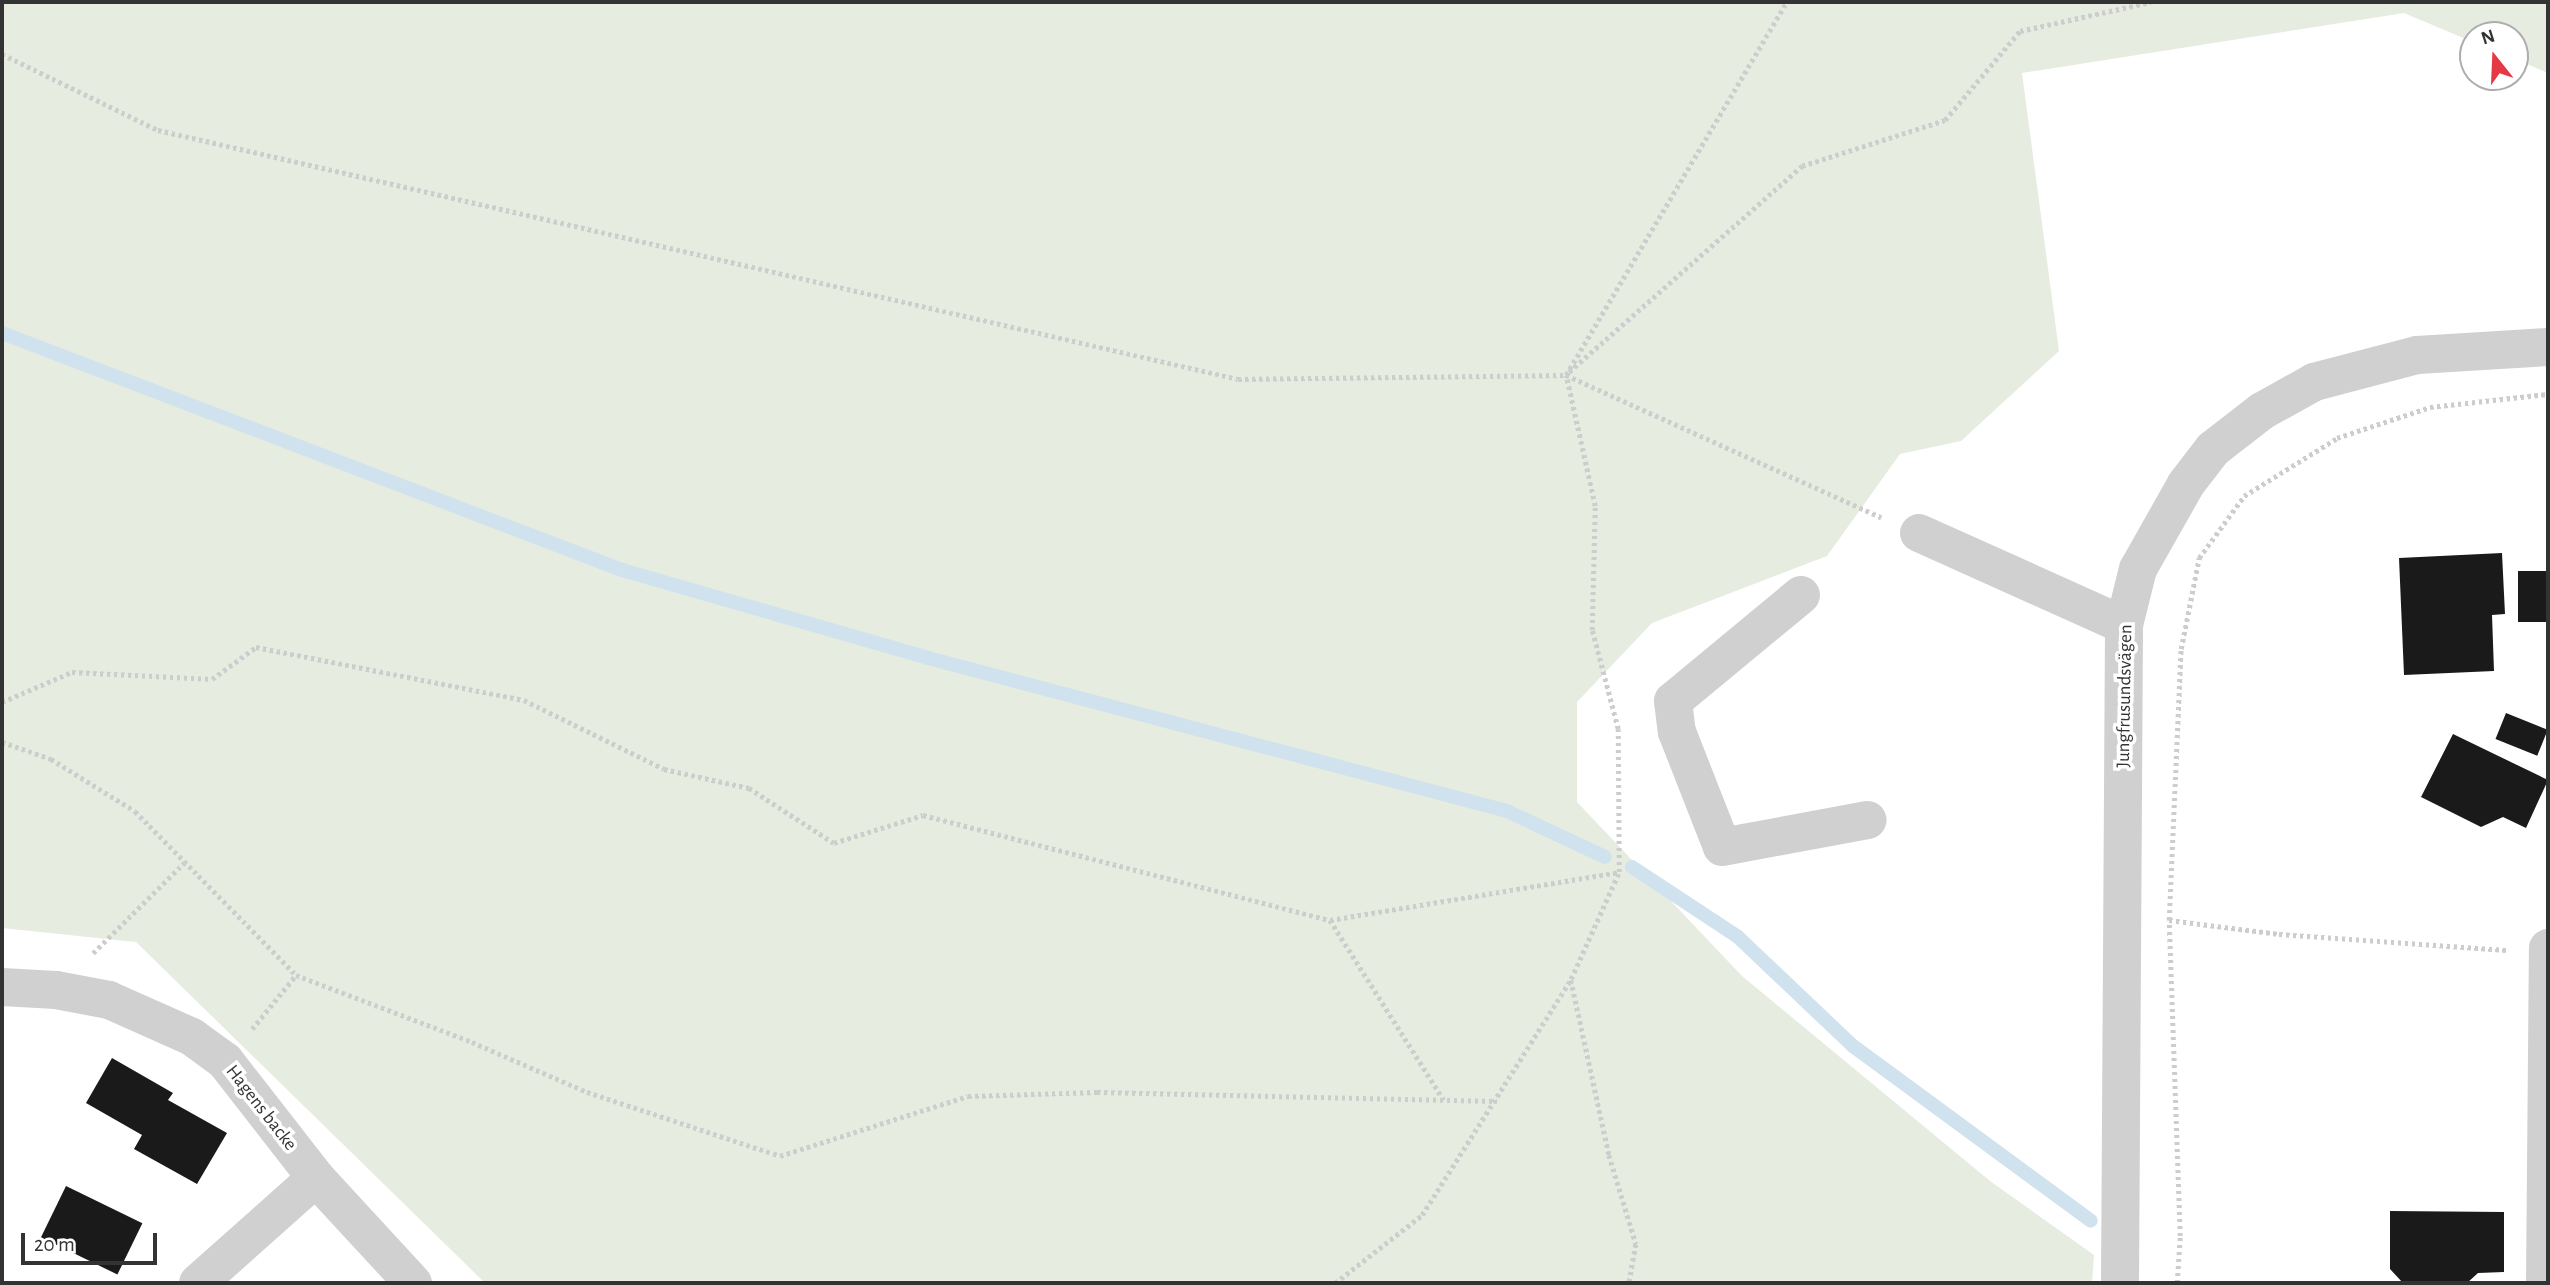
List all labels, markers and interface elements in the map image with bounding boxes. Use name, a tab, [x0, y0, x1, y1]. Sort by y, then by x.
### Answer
north arrow	[2459, 21, 2529, 91]
text: N	[2479, 26, 2497, 49]
street label: Jungfrusundsvägen	[2112, 624, 2138, 768]
street label: Hagens backe	[221, 1061, 301, 1155]
scale bar	[24, 1218, 161, 1262]
text: 20 m	[34, 1234, 75, 1255]

